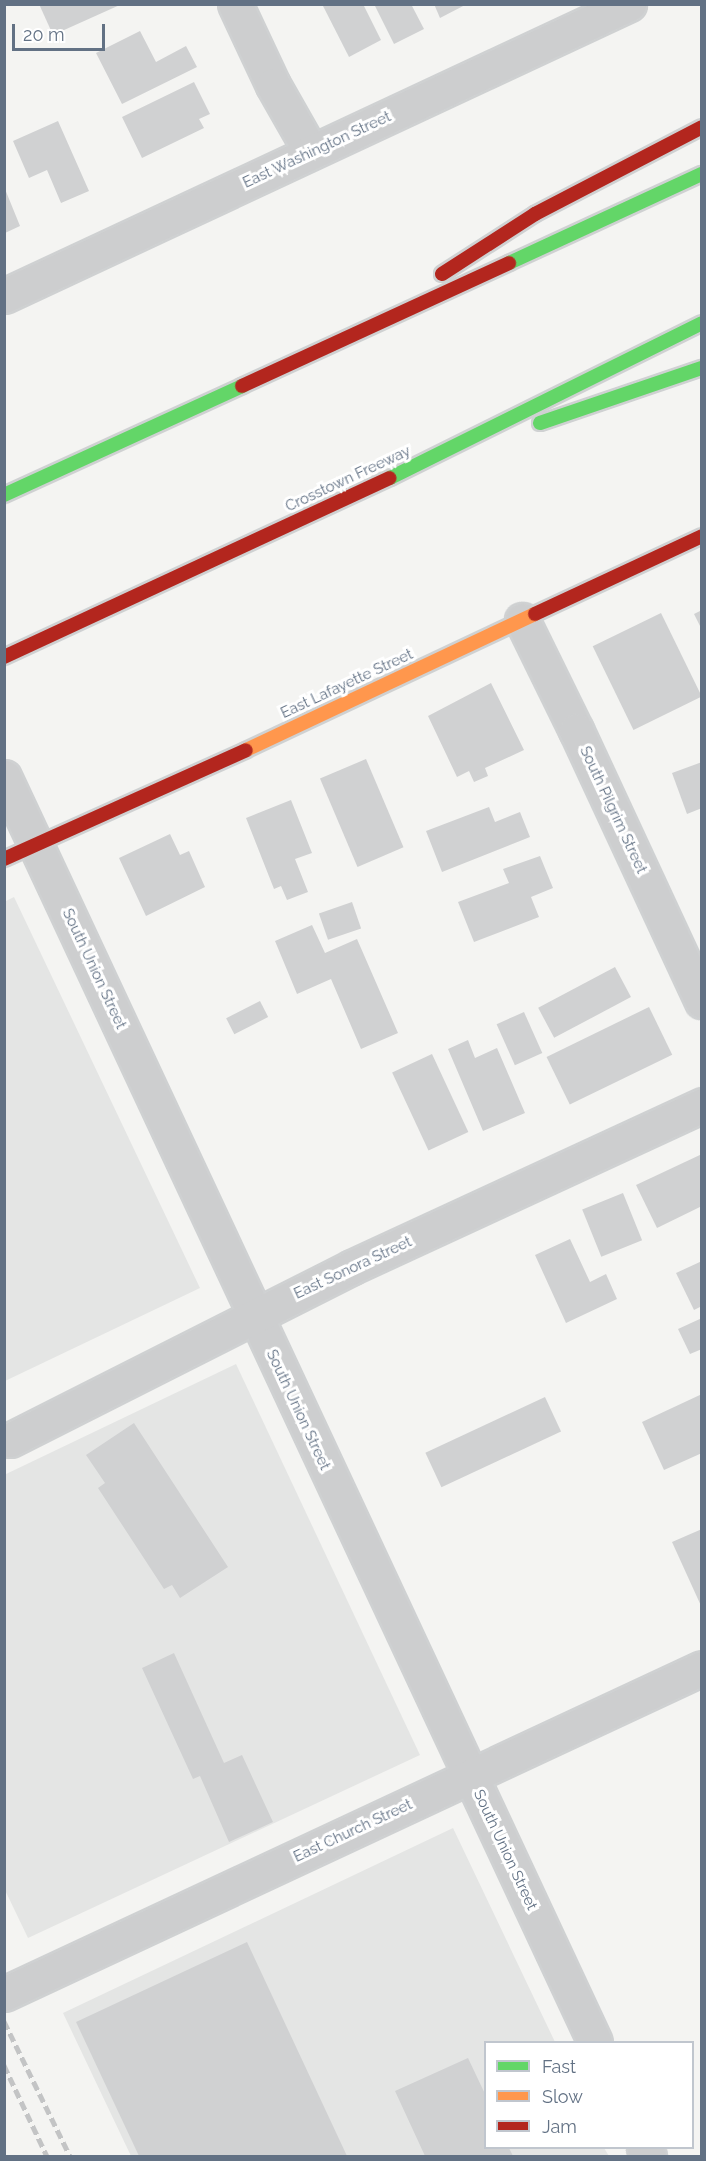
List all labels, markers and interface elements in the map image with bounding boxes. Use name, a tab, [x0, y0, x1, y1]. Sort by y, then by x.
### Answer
scale bar	[15, 12, 108, 50]
text: 20 m	[23, 24, 65, 45]
street label: East Washington Street	[240, 108, 394, 192]
street label: Crosstown Freeway	[283, 442, 413, 516]
street label: East Lafayette Street	[278, 645, 416, 723]
street label: South Pilgrim Street	[576, 744, 650, 876]
street label: South Union Street	[58, 906, 130, 1032]
street label: East Sonora Street	[291, 1233, 415, 1303]
street label: South Union Street	[262, 1347, 334, 1473]
street label: South Union Street	[469, 1787, 541, 1913]
street label: East Church Street	[291, 1796, 415, 1866]
legend	[484, 2041, 694, 2149]
text: Fast	[542, 2056, 576, 2077]
text: Slow	[542, 2086, 583, 2107]
text: Jam	[542, 2116, 577, 2137]

